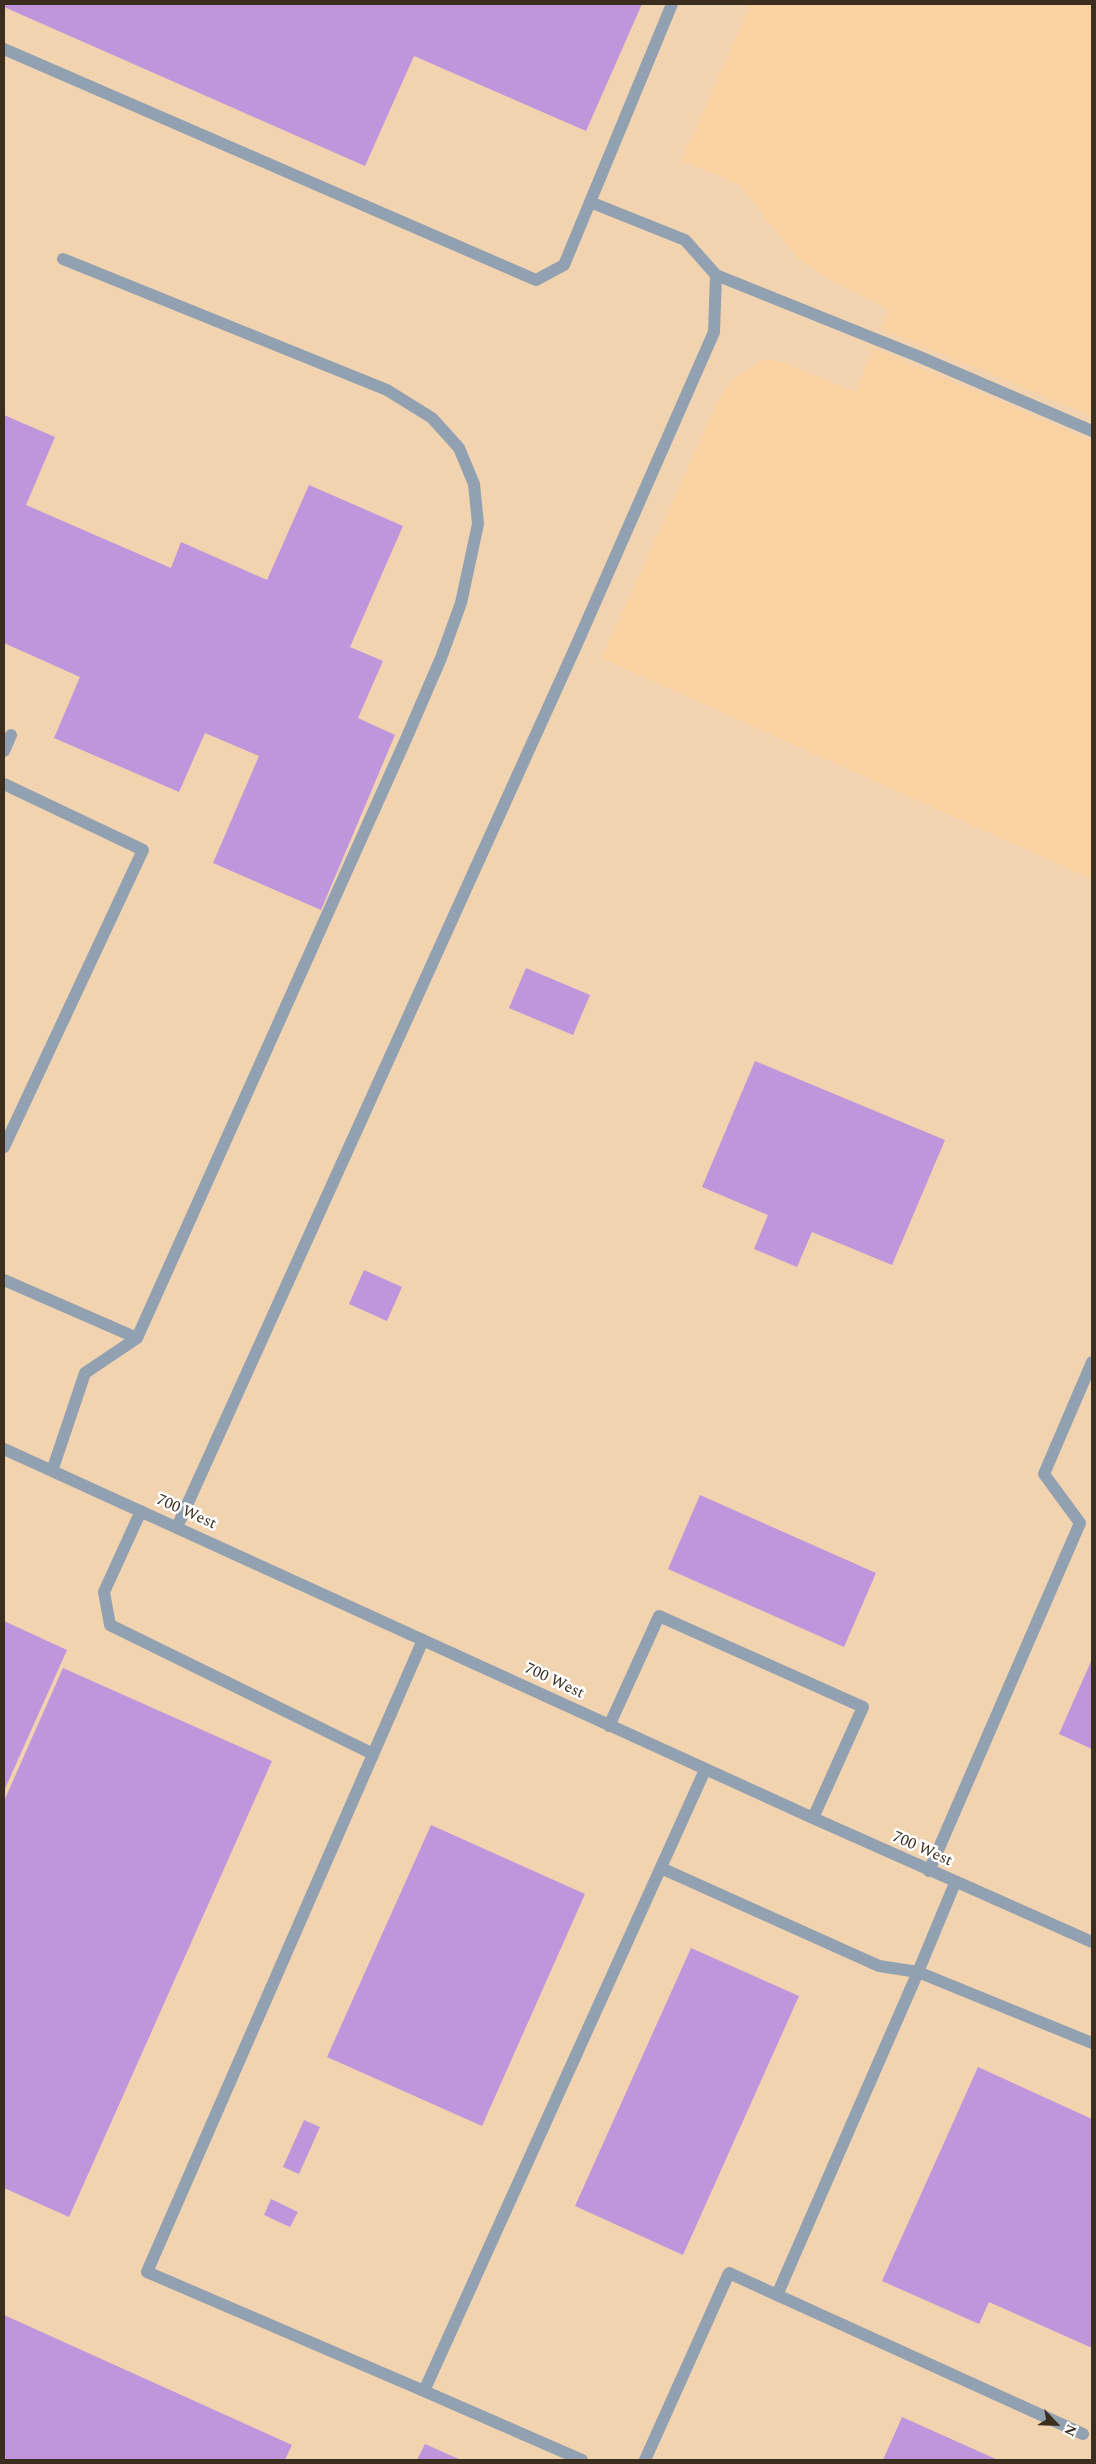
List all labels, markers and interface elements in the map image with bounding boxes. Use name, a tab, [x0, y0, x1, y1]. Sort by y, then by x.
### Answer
street label: 700 West	[153, 1491, 219, 1535]
street label: 700 West	[521, 1660, 587, 1704]
street label: 700 West	[889, 1828, 955, 1872]
north arrow	[1031, 2399, 1081, 2449]
text: N	[1058, 2421, 1082, 2440]

